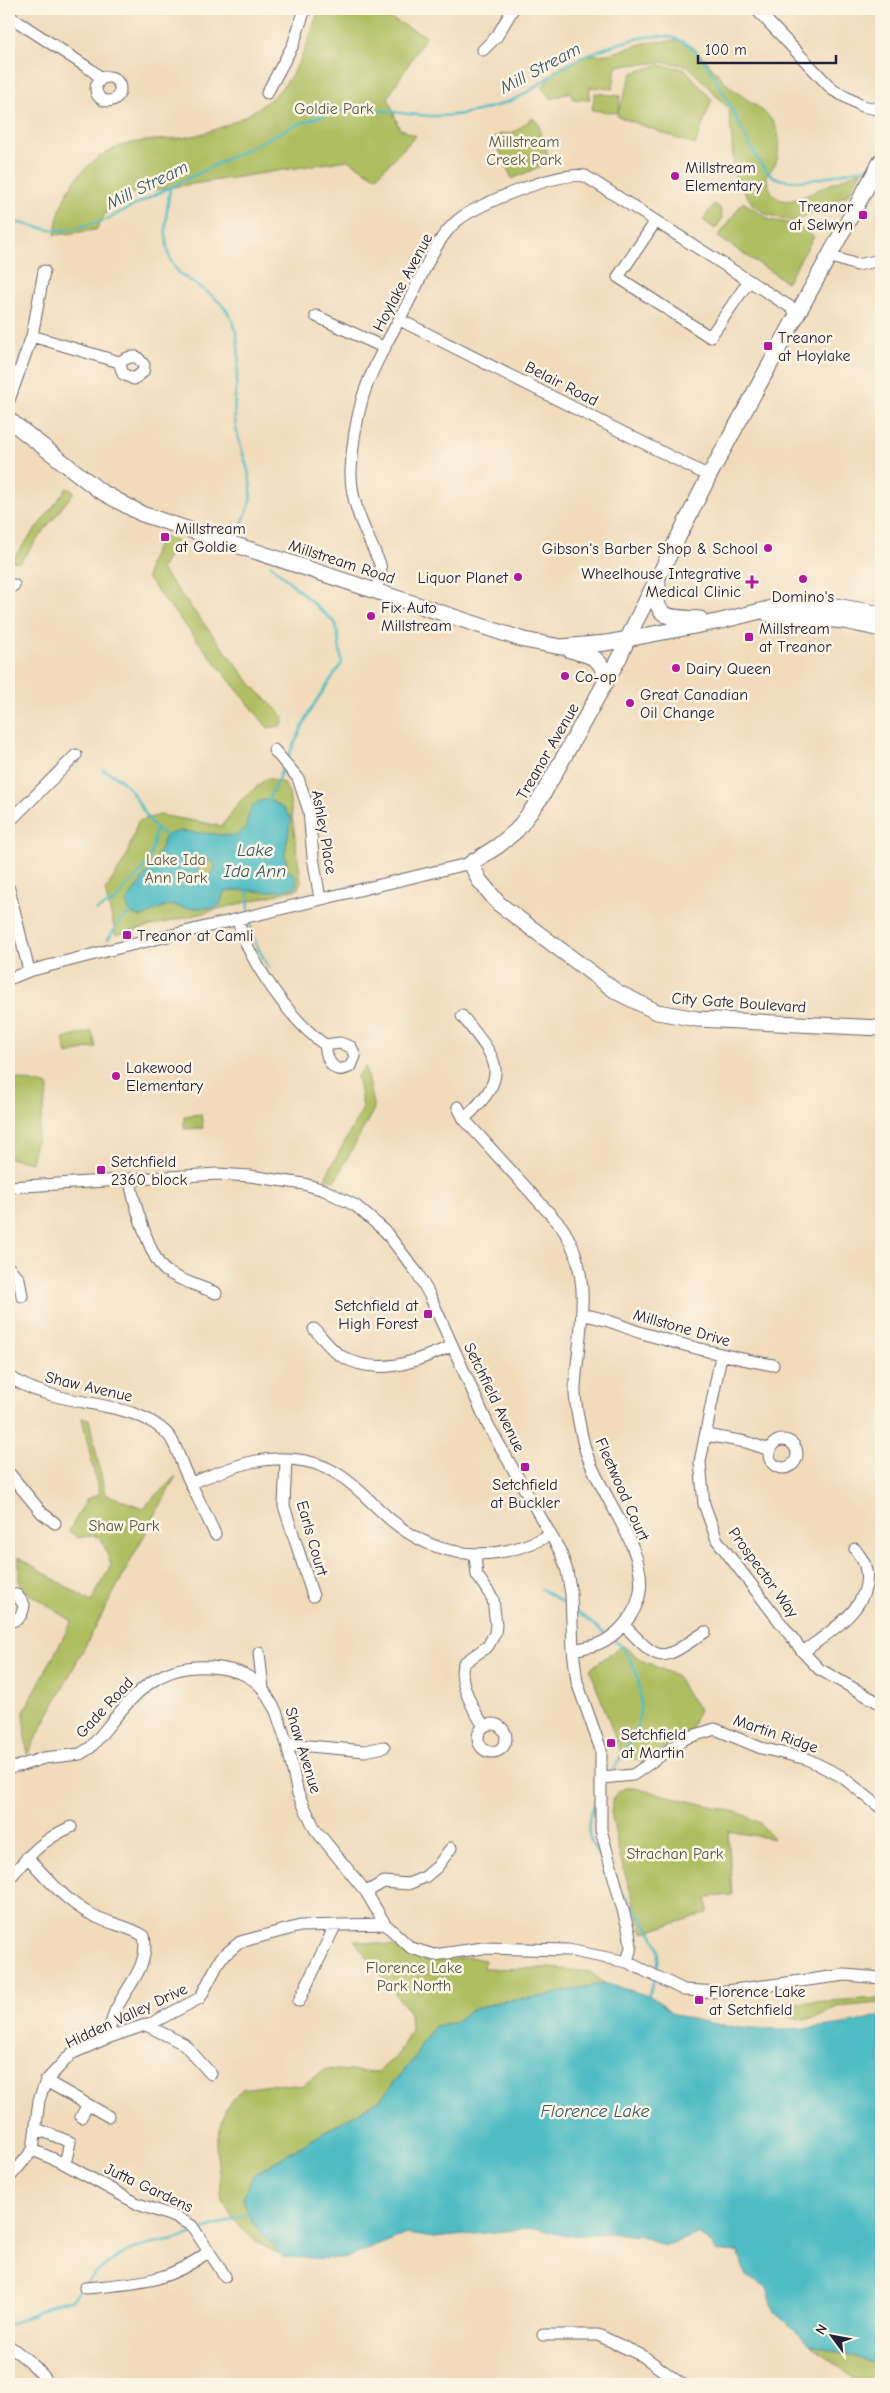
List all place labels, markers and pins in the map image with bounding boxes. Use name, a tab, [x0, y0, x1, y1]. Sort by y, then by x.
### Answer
place label: Millstream Elementary	[685, 159, 763, 195]
marker: Millstream Elementary	[669, 170, 681, 182]
place label: Treanor at Selwyn	[789, 198, 854, 234]
marker: Treanor at Selwyn	[857, 209, 869, 221]
place label: Treanor at Hoylake	[778, 329, 850, 365]
marker: Treanor at Hoylake	[762, 340, 774, 352]
place label: Millstream at Goldie	[175, 520, 246, 556]
marker: Millstream at Goldie	[159, 531, 171, 543]
place label: Gibson's Barber Shop & School	[542, 540, 758, 558]
marker: Gibson's Barber Shop & School	[762, 542, 774, 554]
place label: Wheelhouse Integrative Medical Clinic	[581, 565, 741, 601]
place label: Liquor Planet	[418, 569, 508, 587]
marker: Liquor Planet	[512, 571, 524, 583]
marker: Domino's	[797, 573, 809, 585]
marker: Wheelhouse Integrative Medical Clinic	[745, 575, 759, 589]
place label: Domino's	[772, 588, 835, 606]
place label: Fix Auto Millstream	[381, 599, 452, 635]
marker: Fix Auto Millstream	[365, 610, 377, 622]
place label: Millstream at Treanor	[759, 620, 832, 656]
marker: Millstream at Treanor	[743, 631, 755, 643]
place label: Dairy Queen	[686, 660, 771, 678]
marker: Dairy Queen	[670, 662, 682, 674]
place label: Co-op	[575, 668, 617, 686]
marker: Co-op	[559, 670, 571, 682]
place label: Great Canadian Oil Change	[640, 686, 748, 722]
marker: Great Canadian Oil Change	[624, 697, 636, 709]
place label: Treanor at Camli	[137, 927, 253, 945]
marker: Treanor at Camli	[121, 929, 133, 941]
place label: Lakewood Elementary	[126, 1059, 204, 1095]
marker: Lakewood Elementary	[110, 1070, 122, 1082]
place label: Setchfield 2360 block	[111, 1153, 187, 1189]
marker: Setchfield 2360 block	[95, 1164, 107, 1176]
place label: Setchfield at High Forest	[334, 1297, 418, 1333]
marker: Setchfield at High Forest	[422, 1308, 434, 1320]
marker: Setchfield at Buckler	[519, 1461, 531, 1473]
place label: Setchfield at Buckler	[490, 1476, 560, 1512]
place label: Setchfield at Martin	[621, 1726, 686, 1762]
marker: Setchfield at Martin	[605, 1737, 617, 1749]
place label: Florence Lake at Setchfield	[709, 1983, 806, 2019]
marker: Florence Lake at Setchfield	[693, 1994, 705, 2006]

